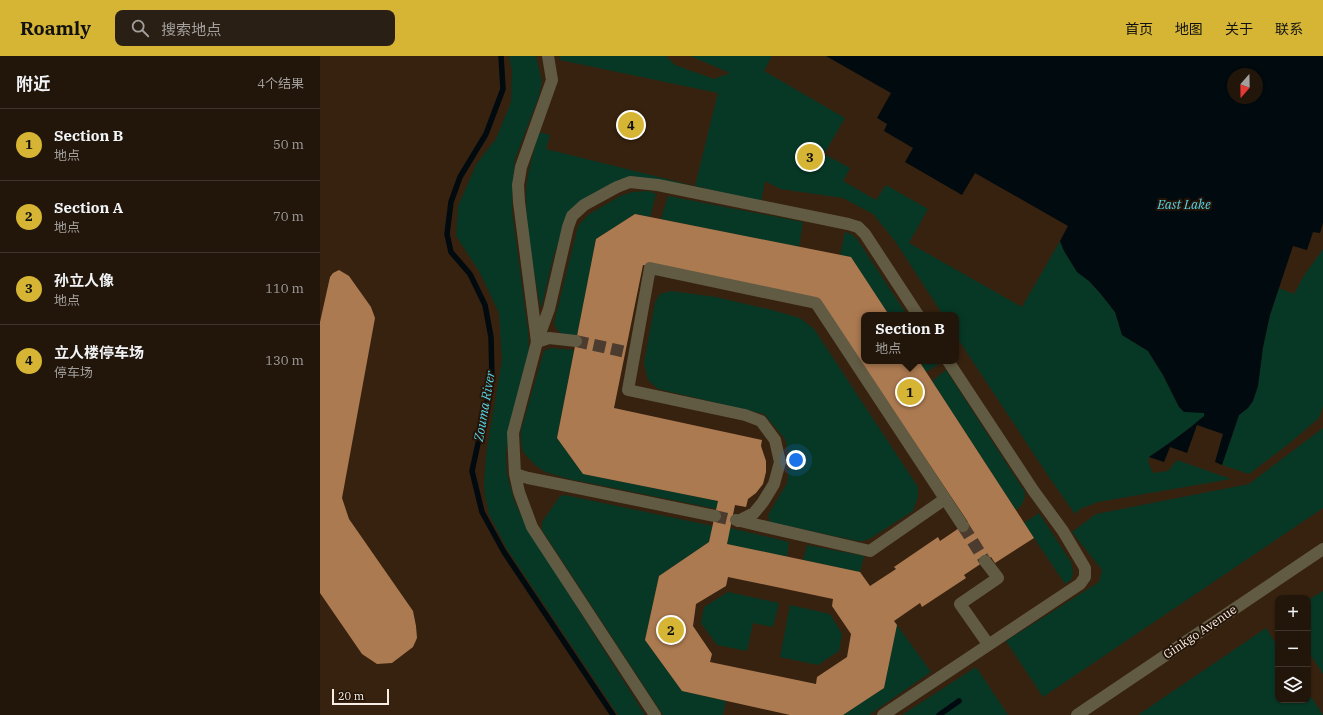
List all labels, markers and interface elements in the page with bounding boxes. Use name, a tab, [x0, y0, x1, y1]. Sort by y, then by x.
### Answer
search box	[115, 10, 395, 46]
text: Roamly	[20, 16, 91, 40]
icon: search	[129, 17, 151, 39]
text: 搜索地点	[161, 20, 221, 39]
text: 首页	[1125, 20, 1153, 38]
text: 地图	[1175, 20, 1203, 38]
text: 关于	[1225, 20, 1253, 38]
text: 联系	[1275, 20, 1303, 38]
north arrow	[1227, 68, 1263, 104]
text: 附近	[16, 73, 50, 95]
text: 4个结果	[257, 75, 304, 92]
pin: 4	[618, 110, 644, 140]
text: Section B	[54, 126, 123, 145]
text: 1	[25, 136, 33, 153]
text: 50 m	[273, 136, 304, 153]
pin: 3	[797, 142, 823, 172]
text: 地点	[54, 147, 80, 164]
water label: East Lake	[1156, 196, 1211, 213]
text: Section A	[54, 198, 123, 217]
text: 2	[25, 208, 33, 225]
text: 70 m	[273, 208, 304, 225]
text: 地点	[54, 219, 80, 236]
text: 孙立人像	[54, 271, 114, 290]
text: 3	[25, 280, 33, 297]
text: 110 m	[265, 280, 304, 297]
text: 地点	[54, 292, 80, 309]
popup	[861, 312, 959, 364]
text: Section B	[875, 319, 945, 338]
text: 地点	[875, 340, 901, 357]
text: 立人楼停车场	[54, 343, 144, 362]
text: 4	[25, 352, 33, 369]
text: 130 m	[265, 352, 304, 369]
text: 停车场	[54, 364, 93, 381]
water label: Zouma River	[470, 369, 499, 444]
pin: 1	[897, 377, 923, 407]
your location	[786, 450, 806, 470]
map controls	[1275, 595, 1311, 703]
button: +	[1275, 595, 1311, 631]
street label: Ginkgo Avenue	[1160, 602, 1239, 662]
pin: 2	[658, 615, 684, 645]
button: −	[1275, 631, 1311, 667]
button: layers	[1275, 667, 1311, 703]
scale bar	[332, 687, 389, 706]
text: 20 m	[338, 689, 364, 703]

